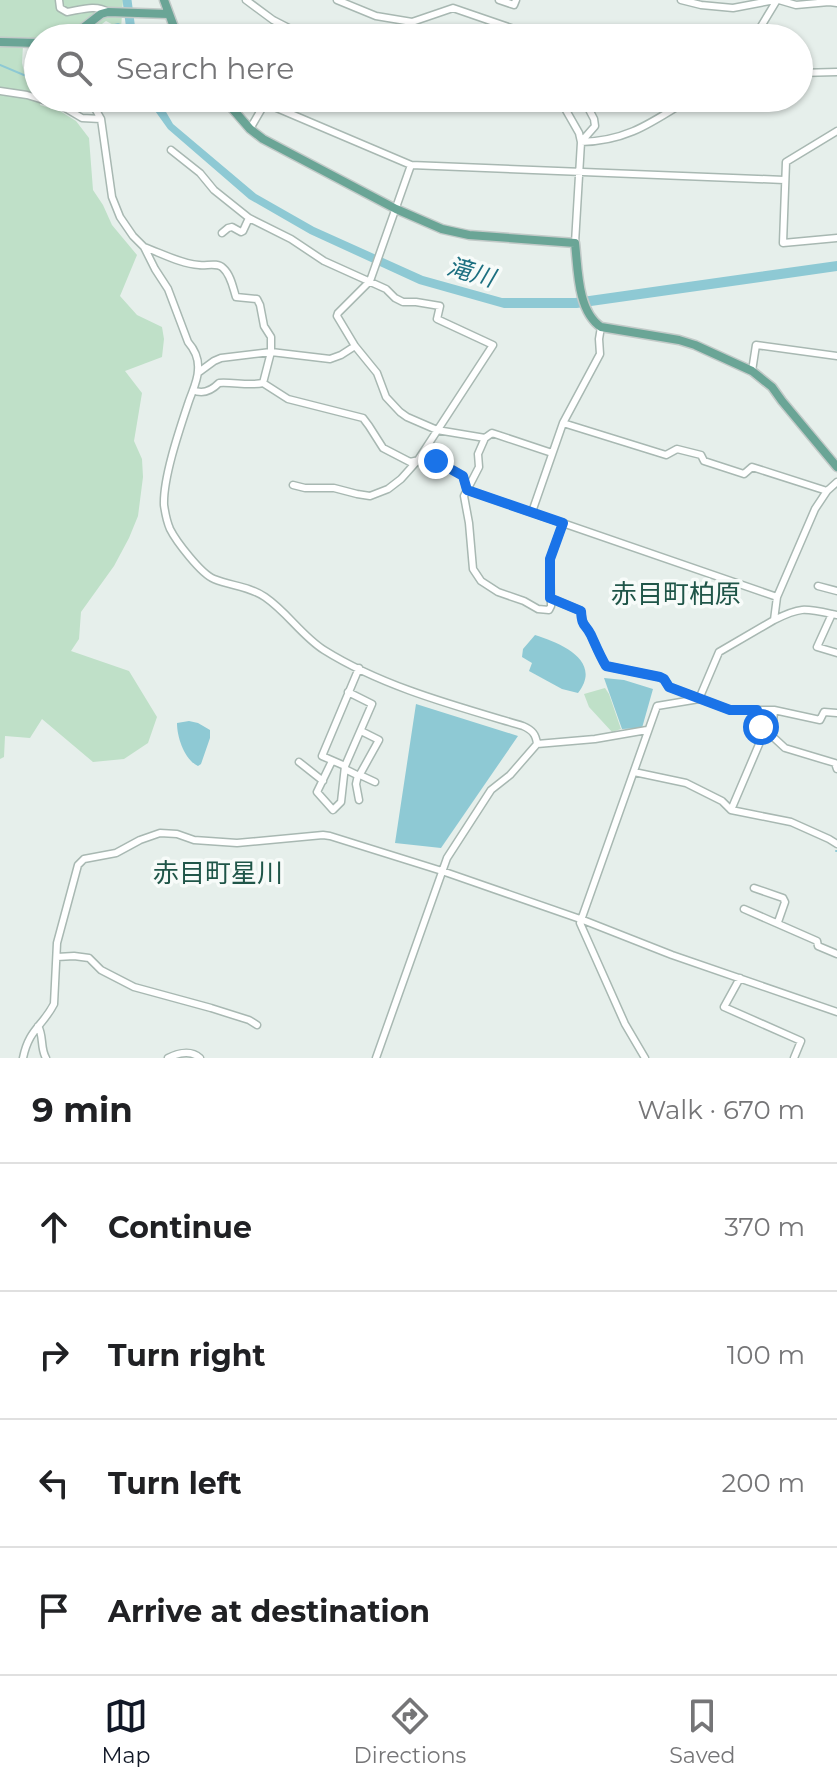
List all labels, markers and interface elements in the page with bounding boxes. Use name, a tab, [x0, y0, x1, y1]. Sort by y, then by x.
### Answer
search box	[24, 24, 813, 112]
icon: search	[52, 46, 96, 90]
text: Search here	[116, 50, 294, 87]
water label: 滝川	[444, 251, 501, 293]
route end	[418, 443, 454, 479]
district label: 赤目町柏原	[611, 578, 741, 610]
route start	[743, 709, 779, 745]
district label: 赤目町星川	[153, 857, 283, 889]
text: 9 min	[32, 1089, 133, 1131]
text: Walk · 670 m	[637, 1094, 805, 1126]
icon: ahead	[32, 1205, 76, 1249]
text: Continue	[108, 1209, 252, 1246]
text: 370 m	[724, 1211, 805, 1243]
icon: right	[32, 1333, 76, 1377]
text: Turn right	[108, 1337, 265, 1374]
text: 100 m	[727, 1339, 805, 1371]
icon: left	[32, 1461, 76, 1505]
text: Turn left	[108, 1465, 241, 1502]
text: 200 m	[721, 1467, 805, 1499]
icon: arrive	[32, 1589, 76, 1633]
text: Arrive at destination	[108, 1593, 430, 1630]
tab: Map	[102, 1694, 150, 1769]
tab: Directions	[354, 1694, 466, 1769]
tab: Saved	[669, 1694, 735, 1769]

